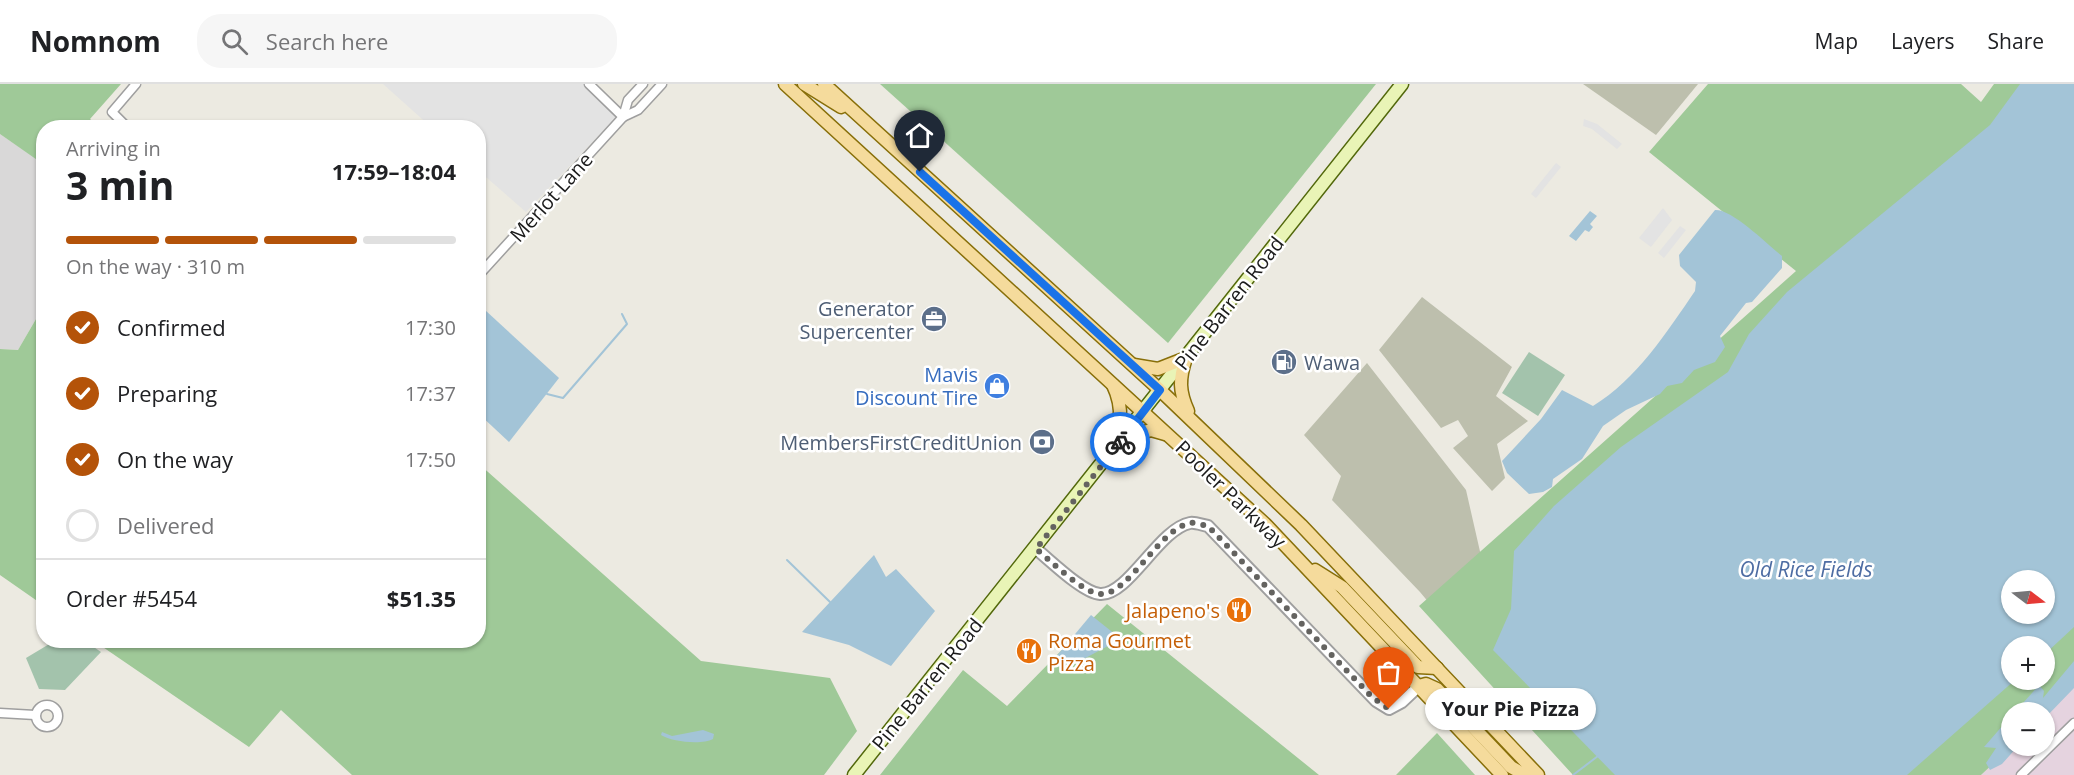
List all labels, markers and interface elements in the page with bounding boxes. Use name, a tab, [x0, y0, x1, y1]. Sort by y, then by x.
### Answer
search box	[197, 14, 617, 68]
text: Nomnom	[30, 22, 161, 60]
icon: search	[218, 25, 251, 58]
text: Search here	[266, 26, 388, 56]
text: Map	[1815, 27, 1858, 55]
text: Layers	[1891, 27, 1955, 55]
text: Share	[1988, 27, 2044, 55]
pin	[894, 110, 945, 172]
icon: home	[903, 119, 936, 152]
text: Arriving in	[66, 135, 161, 162]
street label: Merlot Lane	[504, 146, 598, 248]
text: 17:59–18:04	[332, 156, 456, 186]
text: 3 min	[66, 158, 174, 211]
street label: Pine Barren Road	[1168, 231, 1290, 375]
text: On the way · 310 m	[66, 253, 245, 280]
place label: Generator Supercenter	[800, 295, 914, 345]
office icon: Generator Supercenter	[919, 304, 949, 334]
icon: check	[66, 311, 99, 344]
text: Confirmed	[117, 312, 226, 342]
text: 17:30	[405, 314, 456, 341]
fuel station icon: Wawa	[1269, 347, 1299, 377]
place label: Wawa	[1304, 349, 1360, 376]
place label: Mavis Discount Tire	[855, 361, 978, 411]
shop icon: Mavis Discount Tire	[982, 371, 1012, 401]
icon: check	[66, 377, 99, 410]
text: Preparing	[117, 378, 217, 408]
text: 17:37	[405, 380, 456, 407]
courier	[1090, 412, 1150, 472]
icon: bike	[1104, 426, 1137, 459]
bank icon: MembersFirstCreditUnion	[1027, 427, 1057, 457]
place label: MembersFirstCreditUnion	[780, 429, 1022, 456]
street label: Pooler Parkway	[1170, 434, 1293, 554]
icon: check	[66, 443, 99, 476]
text: On the way	[117, 444, 233, 474]
text: 17:50	[405, 446, 456, 473]
text: Delivered	[117, 510, 215, 540]
water label: Old Rice Fields	[1739, 555, 1873, 583]
north arrow	[2001, 570, 2055, 624]
map controls	[2001, 570, 2055, 756]
text: Order #5454	[66, 583, 197, 613]
text: $51.35	[387, 583, 456, 613]
restaurant icon: Jalapeno's	[1224, 595, 1254, 625]
place label: Jalapeno's	[1124, 597, 1220, 624]
street label: Pine Barren Road	[865, 612, 989, 756]
place label: Roma Gourmet Pizza	[1048, 627, 1191, 677]
restaurant icon: Roma Gourmet Pizza	[1014, 636, 1044, 666]
button: +	[2001, 636, 2055, 690]
pin	[1363, 647, 1414, 709]
icon: bag	[1372, 656, 1405, 689]
callout: Your Pie Pizza	[1425, 688, 1596, 730]
text: Your Pie Pizza	[1441, 695, 1580, 722]
button: −	[2001, 702, 2055, 756]

